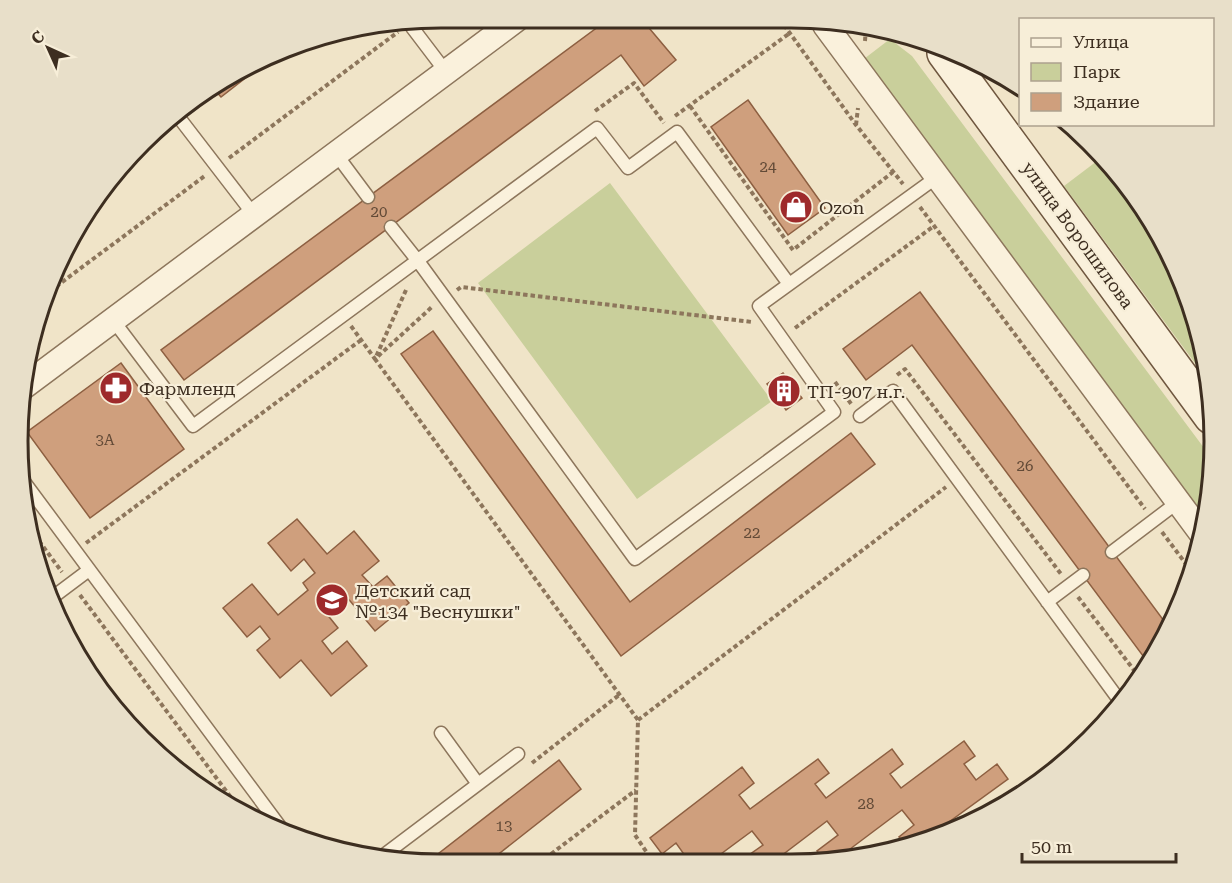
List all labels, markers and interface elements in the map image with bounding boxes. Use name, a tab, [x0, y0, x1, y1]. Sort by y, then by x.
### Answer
north arrow	[18, 18, 78, 78]
legend	[1019, 18, 1214, 126]
text: С	[27, 27, 48, 48]
text: Улица	[1073, 31, 1129, 52]
text: Парк	[1073, 61, 1121, 82]
text: Здание	[1073, 91, 1140, 112]
street label: улица Ворошилова	[1018, 157, 1138, 313]
house number: 24	[760, 158, 777, 176]
shop icon: Ozon	[778, 189, 814, 225]
place label: Ozon	[819, 197, 865, 218]
house number: 20	[371, 203, 387, 221]
pharmacy icon: Фармленд	[98, 370, 134, 406]
building icon: ТП-907 н.г.	[766, 373, 802, 409]
place label: Фармленд	[139, 378, 235, 399]
place label: ТП-907 н.г.	[807, 381, 905, 402]
house number: 3А	[96, 431, 115, 449]
house number: 26	[1017, 457, 1033, 475]
house number: 22	[744, 524, 760, 542]
place label: Детский сад №134 "Веснушки"	[355, 580, 521, 622]
school or university icon: Детский сад №134 "Веснушки"	[314, 582, 350, 618]
house number: 28	[858, 795, 874, 813]
house number: 13	[496, 817, 512, 835]
scale bar	[1022, 826, 1176, 864]
text: 50 m	[1031, 836, 1072, 857]

